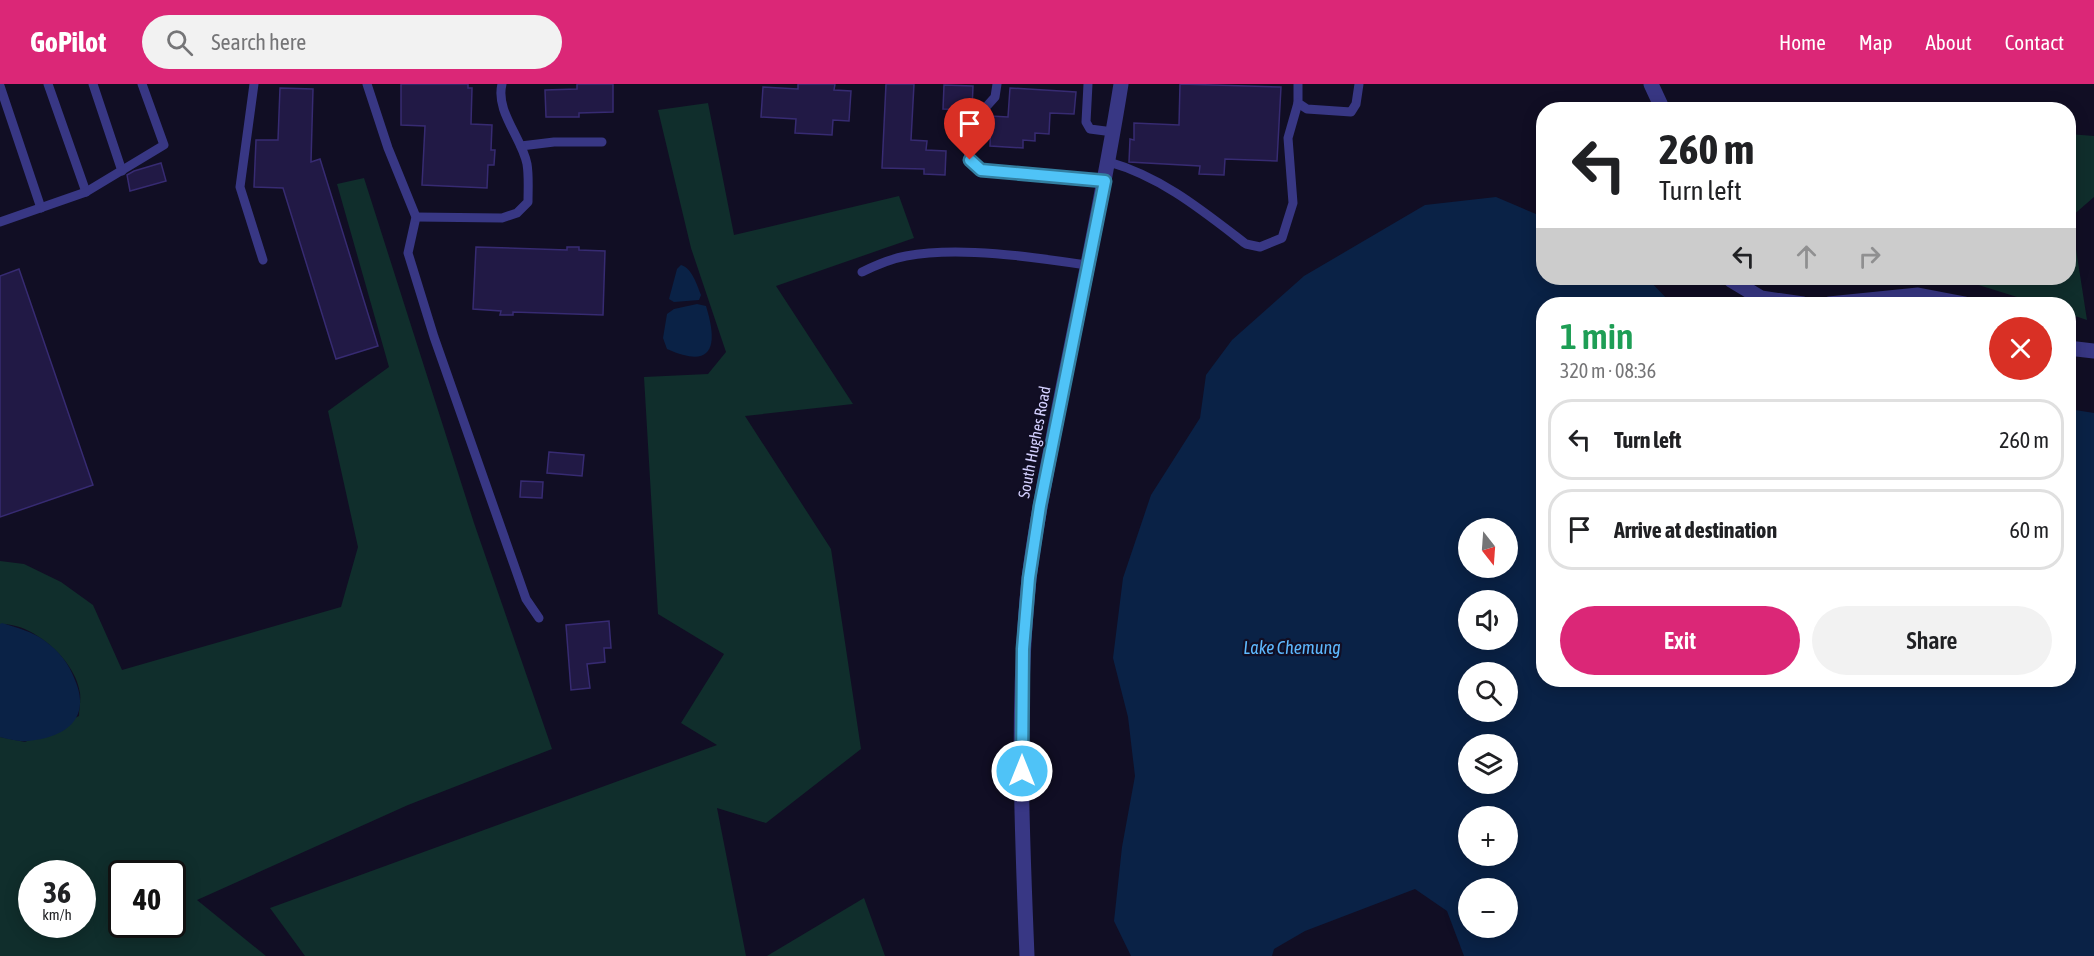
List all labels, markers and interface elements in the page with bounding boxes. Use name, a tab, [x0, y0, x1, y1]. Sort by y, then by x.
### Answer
search box	[142, 15, 562, 69]
text: GoPilot	[30, 26, 106, 58]
icon: search	[163, 26, 196, 59]
text: Search here	[211, 29, 306, 55]
text: Home	[1779, 30, 1826, 54]
text: Map	[1859, 30, 1893, 54]
text: About	[1926, 30, 1972, 54]
text: Contact	[2005, 30, 2064, 54]
pin	[944, 98, 995, 160]
icon: arrive	[953, 107, 986, 140]
text: 260 m	[1659, 125, 1754, 173]
icon: left	[1560, 126, 1638, 204]
text: Turn left	[1659, 175, 1742, 206]
icon: left	[1727, 240, 1760, 273]
icon: ahead	[1790, 240, 1823, 273]
icon: right	[1853, 240, 1886, 273]
text: 1 min	[1560, 315, 1634, 357]
button: close	[1989, 317, 2052, 380]
text: 320 m · 08:36	[1560, 359, 1656, 382]
street label: South Hughes Road	[1014, 384, 1055, 500]
icon: left	[1563, 423, 1596, 456]
text: Turn left	[1614, 427, 1681, 453]
text: 260 m	[1999, 427, 2049, 453]
icon: arrive	[1563, 513, 1596, 546]
text: Arrive at destination	[1614, 517, 1777, 543]
text: 60 m	[2009, 517, 2049, 543]
north arrow	[1458, 518, 1518, 578]
map controls	[1458, 518, 1518, 938]
button: sound	[1458, 590, 1518, 650]
button: Exit	[1560, 606, 1800, 675]
button: Share	[1812, 606, 2052, 675]
water label: Lake Chemung	[1243, 637, 1341, 658]
button: search	[1458, 662, 1518, 722]
button: layers	[1458, 734, 1518, 794]
position arrow	[990, 739, 1054, 803]
button: +	[1458, 806, 1518, 866]
speed limit sign: 40	[108, 860, 186, 938]
text: 36	[43, 875, 71, 909]
button: −	[1458, 878, 1518, 938]
text: km/h	[42, 906, 72, 923]

